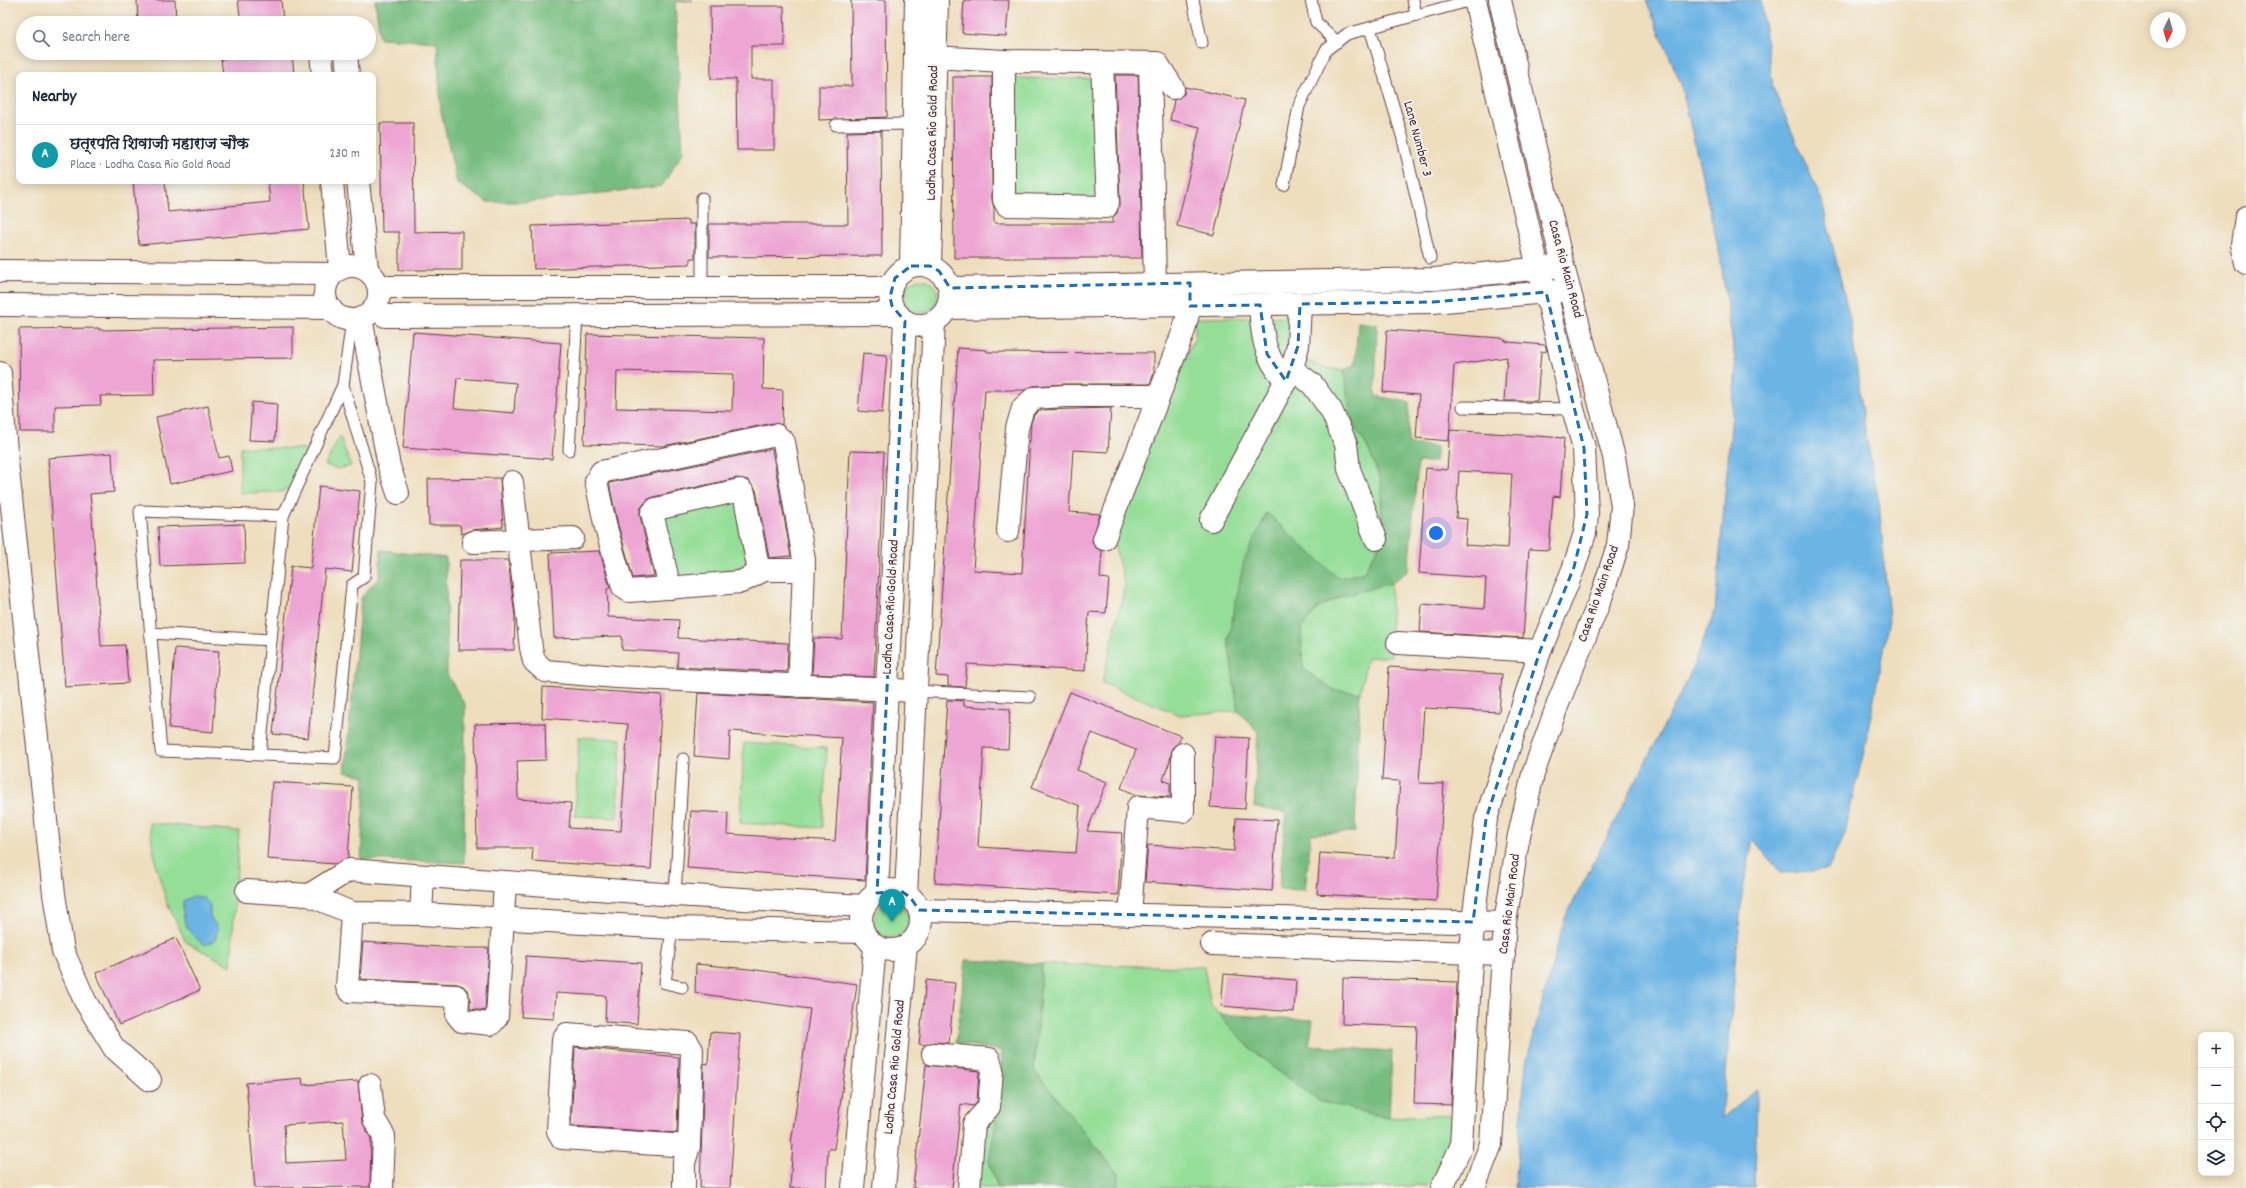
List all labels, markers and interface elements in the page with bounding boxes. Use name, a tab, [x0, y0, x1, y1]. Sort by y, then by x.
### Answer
north arrow	[2150, 12, 2186, 48]
search box	[16, 16, 376, 60]
icon: search	[30, 27, 52, 49]
text: Search here	[62, 27, 130, 49]
street label: Lodha Casa Rio Gold Road	[922, 65, 944, 201]
text: Nearby	[32, 86, 76, 110]
street label: Lane Number 3	[1397, 99, 1437, 179]
text: छत्रपति शिवाजी महाराज चौक	[70, 134, 249, 156]
text: A	[41, 145, 49, 164]
text: 230 m	[330, 145, 360, 164]
text: Place · Lodha Casa Rio Gold Road	[70, 156, 231, 175]
street label: Casa Rio Main Road	[1542, 218, 1588, 320]
your location	[1426, 523, 1446, 543]
street label: Lodha Casa Rio Gold Road	[877, 539, 905, 675]
street label: Casa Rio Main Road	[1573, 543, 1625, 645]
street label: Casa Rio Main Road	[1494, 853, 1526, 955]
pin: A	[879, 889, 905, 922]
street label: Lodha Casa Rio Gold Road	[879, 999, 911, 1135]
map controls	[2198, 1032, 2234, 1176]
button: +	[2198, 1032, 2234, 1068]
button: −	[2198, 1068, 2234, 1104]
button: locate	[2198, 1104, 2234, 1140]
button: layers	[2198, 1140, 2234, 1176]

